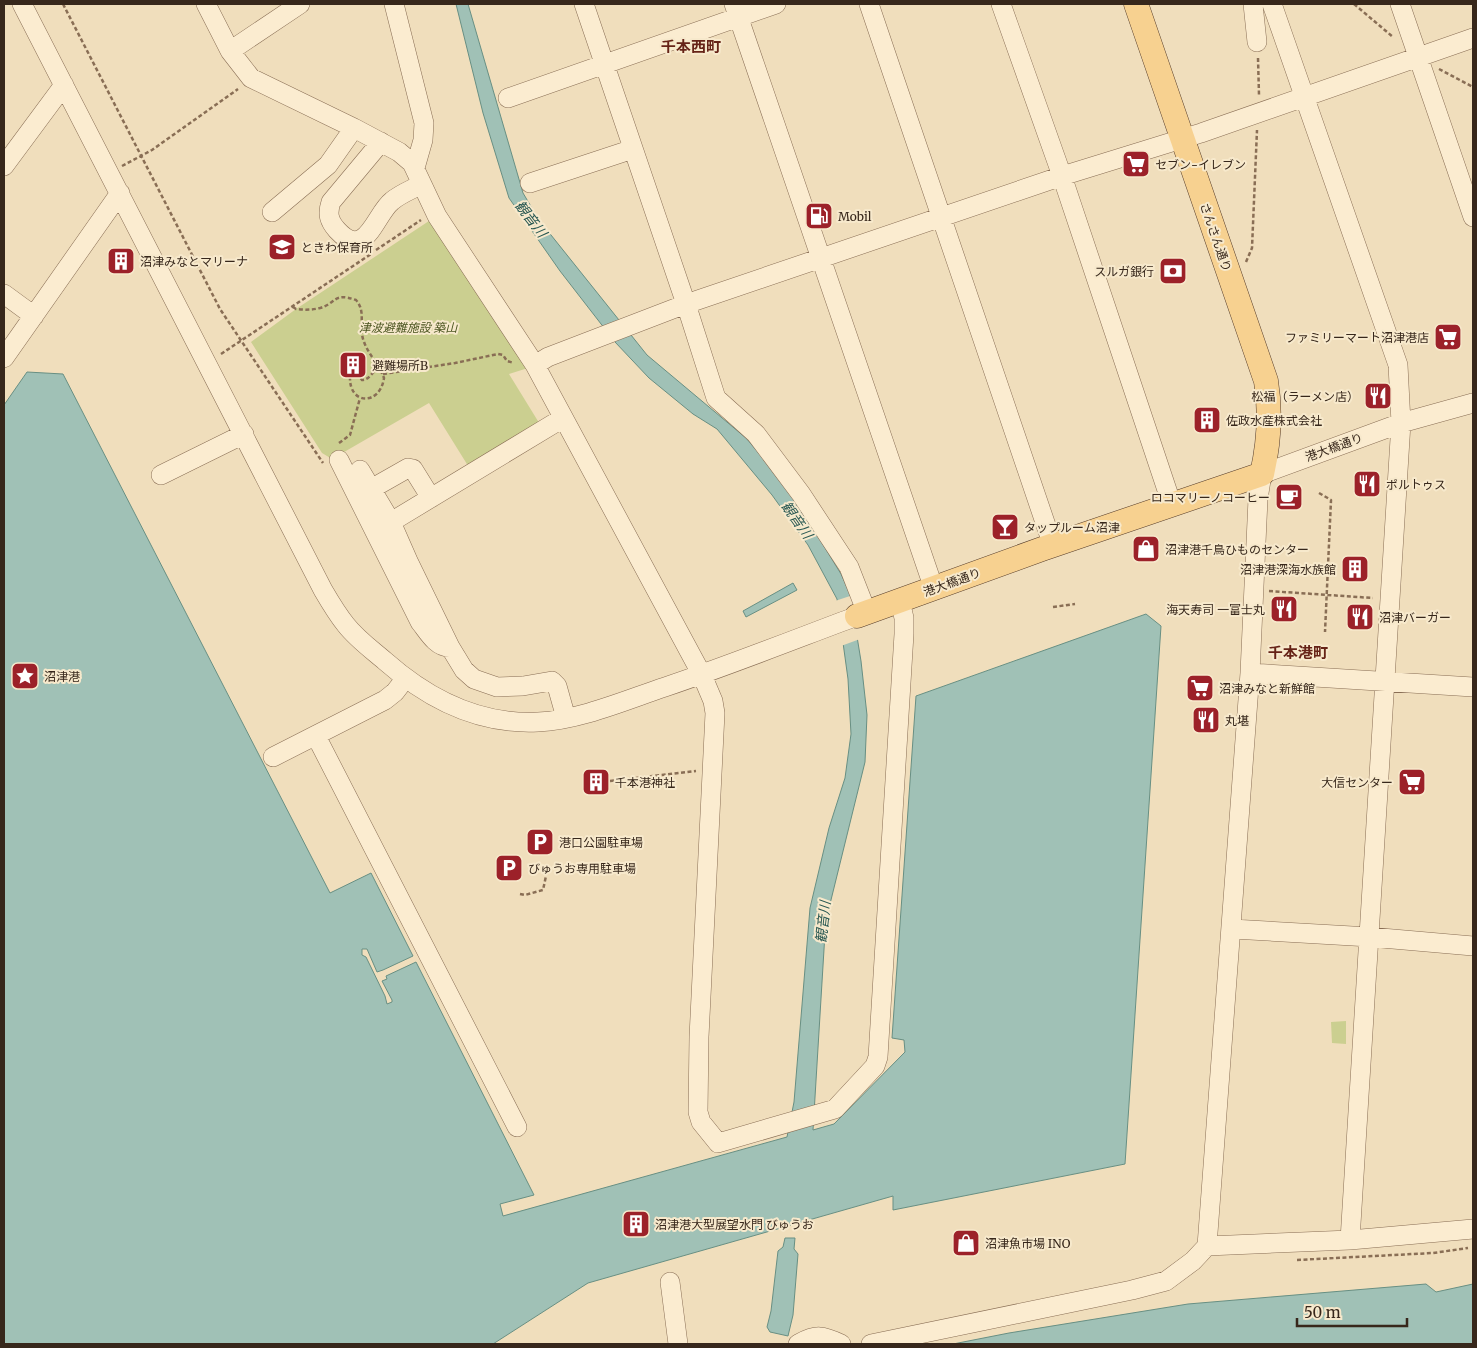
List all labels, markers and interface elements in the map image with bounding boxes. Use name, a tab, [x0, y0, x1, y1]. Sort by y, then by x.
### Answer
district label: 千本西町	[661, 37, 721, 56]
supermarket icon: セブン-イレブン	[1121, 149, 1151, 179]
place label: セブン-イレブン	[1155, 157, 1246, 172]
water label: 観音川	[511, 197, 552, 243]
fuel station icon: Mobil	[804, 201, 834, 231]
street label: さんさん通り	[1197, 201, 1235, 273]
place label: Mobil	[838, 209, 872, 224]
school or university icon: ときわ保育所	[267, 232, 297, 262]
place label: ときわ保育所	[301, 240, 373, 255]
building icon: 沼津みなとマリーナ	[106, 246, 136, 276]
place label: 沼津みなとマリーナ	[140, 254, 248, 269]
bank icon: スルガ銀行	[1158, 256, 1188, 286]
place label: スルガ銀行	[1094, 264, 1154, 279]
park label: 津波避難施設 築山	[359, 320, 458, 335]
supermarket icon: ファミリーマート沼津港店	[1433, 322, 1463, 352]
place label: ファミリーマート沼津港店	[1285, 330, 1429, 345]
building icon: 避難場所B	[338, 350, 368, 380]
place label: 避難場所B	[372, 358, 428, 373]
restaurant icon: 松福（ラーメン店）	[1363, 381, 1393, 411]
place label: 松福（ラーメン店）	[1251, 389, 1359, 404]
building icon: 佐政水産株式会社	[1192, 405, 1222, 435]
place label: 佐政水産株式会社	[1226, 413, 1322, 428]
street label: 港大橋通り	[1303, 430, 1365, 464]
restaurant icon: ポルトゥス	[1352, 469, 1382, 499]
place label: ポルトゥス	[1386, 477, 1446, 492]
cafe icon: ロコマリーノコーヒー	[1274, 482, 1304, 512]
place label: ロコマリーノコーヒー	[1151, 490, 1270, 505]
water label: 観音川	[778, 498, 818, 544]
bar icon: タップルーム沼津	[990, 512, 1020, 542]
place label: タップルーム沼津	[1024, 520, 1120, 535]
shop icon: 沼津港千鳥ひものセンター	[1131, 534, 1161, 564]
place label: 沼津港千鳥ひものセンター	[1165, 542, 1309, 557]
building icon: 沼津港深海水族館	[1340, 554, 1370, 584]
place label: 沼津港深海水族館	[1240, 562, 1336, 577]
street label: 港大橋通り	[921, 565, 983, 599]
restaurant icon: 海天寿司 一富士丸	[1269, 594, 1299, 624]
place label: 海天寿司 一富士丸	[1166, 602, 1265, 617]
restaurant icon: 沼津バーガー	[1345, 602, 1375, 632]
place label: 沼津バーガー	[1379, 610, 1451, 625]
district label: 千本港町	[1268, 643, 1328, 662]
place icon: 沼津港	[10, 661, 40, 691]
place label: 沼津港	[44, 669, 80, 684]
supermarket icon: 沼津みなと新鮮館	[1185, 673, 1215, 703]
place label: 沼津みなと新鮮館	[1219, 681, 1315, 696]
restaurant icon: 丸堪	[1191, 705, 1221, 735]
place label: 丸堪	[1225, 713, 1249, 728]
building icon: 千本港神社	[581, 767, 611, 797]
supermarket icon: 大信センター	[1397, 767, 1427, 797]
place label: 千本港神社	[615, 775, 675, 790]
place label: 大信センター	[1321, 775, 1393, 790]
parking icon: 港口公園駐車場	[525, 827, 555, 857]
place label: 港口公園駐車場	[559, 835, 643, 850]
parking icon: びゅうお専用駐車場	[494, 853, 524, 883]
place label: びゅうお専用駐車場	[528, 861, 636, 876]
water label: 観音川	[812, 898, 834, 944]
building icon: 沼津港大型展望水門 びゅうお	[621, 1209, 651, 1239]
place label: 沼津港大型展望水門 びゅうお	[655, 1217, 814, 1232]
shop icon: 沼津魚市場 INO	[951, 1228, 981, 1258]
place label: 沼津魚市場 INO	[985, 1236, 1071, 1251]
scale bar	[1297, 1296, 1407, 1328]
text: 50 m	[1304, 1303, 1341, 1322]

